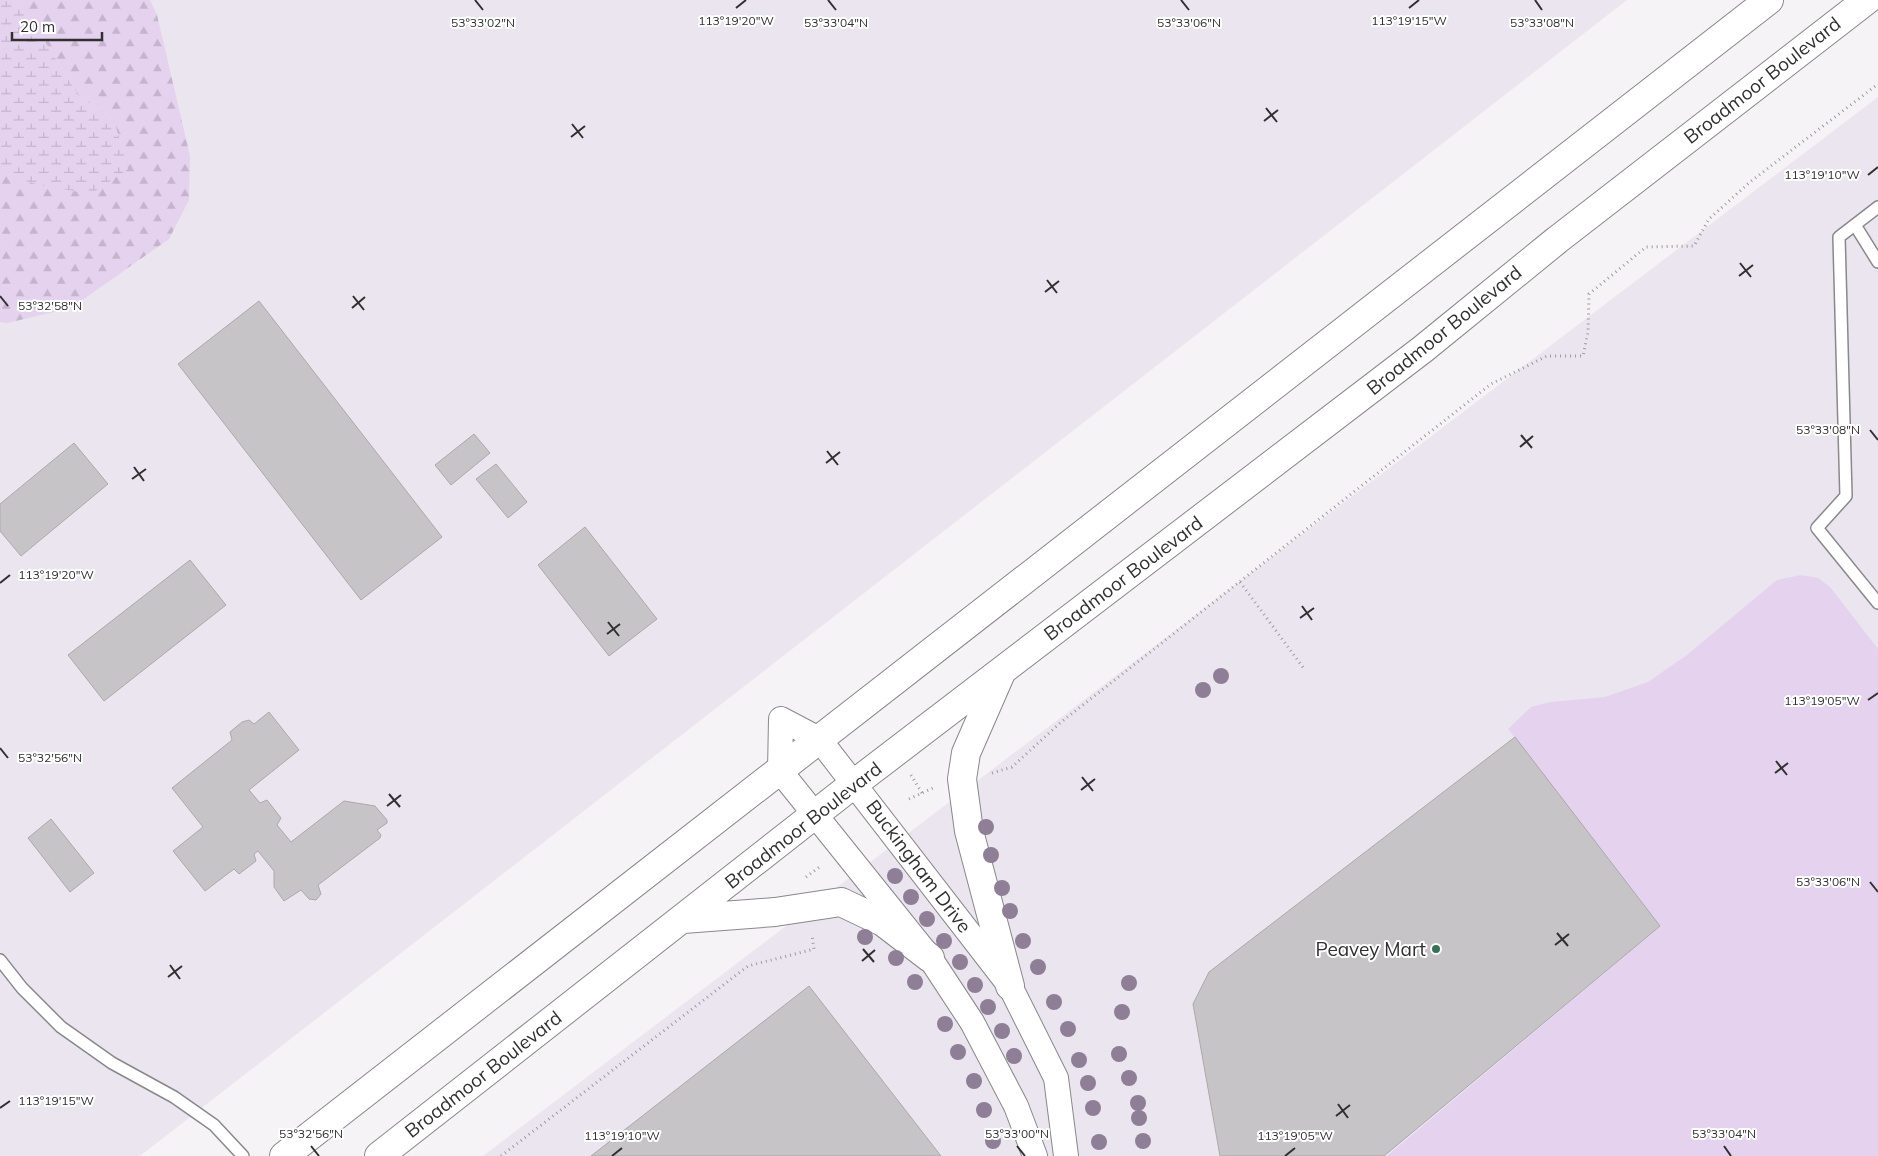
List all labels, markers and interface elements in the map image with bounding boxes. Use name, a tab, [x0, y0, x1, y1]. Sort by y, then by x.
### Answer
scale bar	[12, 10, 102, 42]
street label: Broadmoor Boulevard	[1679, 11, 1845, 149]
text: 113°19'20"W	[698, 13, 774, 28]
text: 113°19'15"W	[1371, 13, 1447, 28]
text: 53°33'02"N	[451, 15, 515, 30]
text: 53°33'04"N	[804, 15, 868, 30]
text: 53°33'06"N	[1157, 15, 1221, 30]
text: 53°33'08"N	[1510, 15, 1574, 30]
text: 20 m	[20, 17, 55, 36]
text: 113°19'10"W	[1784, 167, 1860, 182]
street label: Broadmoor Boulevard	[1362, 260, 1526, 400]
text: 53°32'58"N	[18, 298, 82, 313]
text: 53°33'08"N	[1796, 422, 1860, 437]
street label: Broadmoor Boulevard	[1039, 510, 1207, 646]
text: 113°19'20"W	[18, 567, 94, 582]
text: 113°19'05"W	[1784, 693, 1860, 708]
text: 53°32'56"N	[18, 750, 82, 765]
street label: Broadmoor Boulevard	[720, 756, 886, 894]
street label: Buckingham Drive	[861, 795, 977, 937]
text: 53°33'06"N	[1796, 874, 1860, 889]
place label: Peavey Mart	[1315, 937, 1426, 961]
marker: Peavey Mart	[1430, 943, 1442, 955]
street label: Broadmoor Boulevard	[400, 1005, 566, 1143]
text: 113°19'15"W	[18, 1093, 94, 1108]
text: 53°32'56"N	[279, 1126, 343, 1141]
text: 53°33'00"N	[985, 1126, 1049, 1141]
text: 53°33'04"N	[1692, 1126, 1756, 1141]
text: 113°19'10"W	[584, 1128, 660, 1143]
text: 113°19'05"W	[1257, 1128, 1333, 1143]

